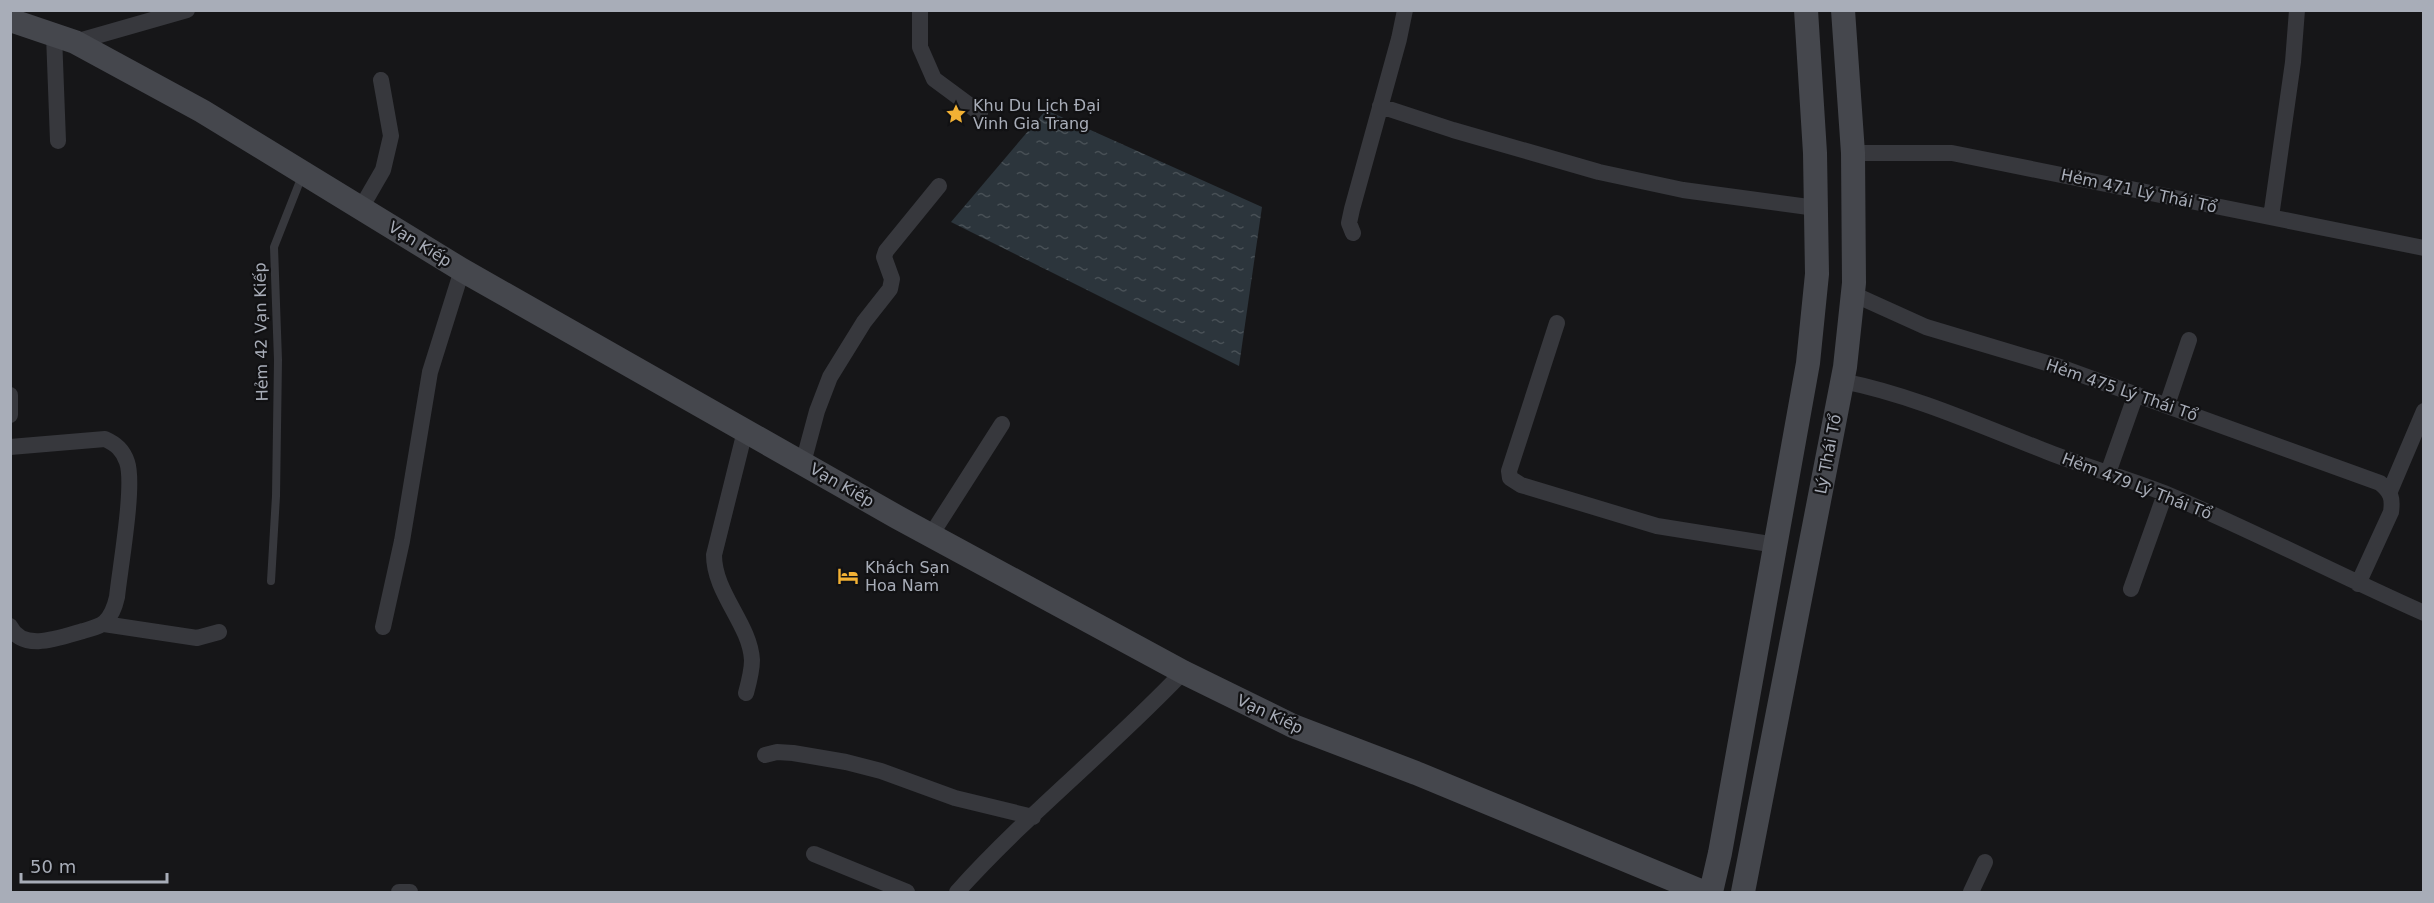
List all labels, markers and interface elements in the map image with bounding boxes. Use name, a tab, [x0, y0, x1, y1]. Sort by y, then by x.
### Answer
place label: Khu Du Lịch Đại Vinh Gia Trang	[973, 96, 1100, 133]
place icon: Khu Du Lịch Đại Vinh Gia Trang	[944, 102, 968, 126]
street label: Hẻm 471 Lý Thái Tổ	[2059, 165, 2219, 217]
street label: Vạn Kiếp	[385, 217, 455, 271]
street label: Hẻm 42 Vạn Kiếp	[250, 262, 272, 402]
street label: Hẻm 475 Lý Thái Tổ	[2044, 355, 2200, 425]
street label: Lý Thái Tổ	[1811, 412, 1845, 495]
street label: Hẻm 479 Lý Thái Tổ	[2059, 449, 2215, 523]
street label: Vạn Kiếp	[807, 459, 877, 511]
place label: Khách Sạn Hoa Nam	[865, 558, 950, 595]
hotel icon: Khách Sạn Hoa Nam	[836, 564, 860, 588]
street label: Vạn Kiếp	[1234, 690, 1306, 738]
scale bar	[21, 846, 166, 884]
text: 50 m	[30, 856, 76, 877]

